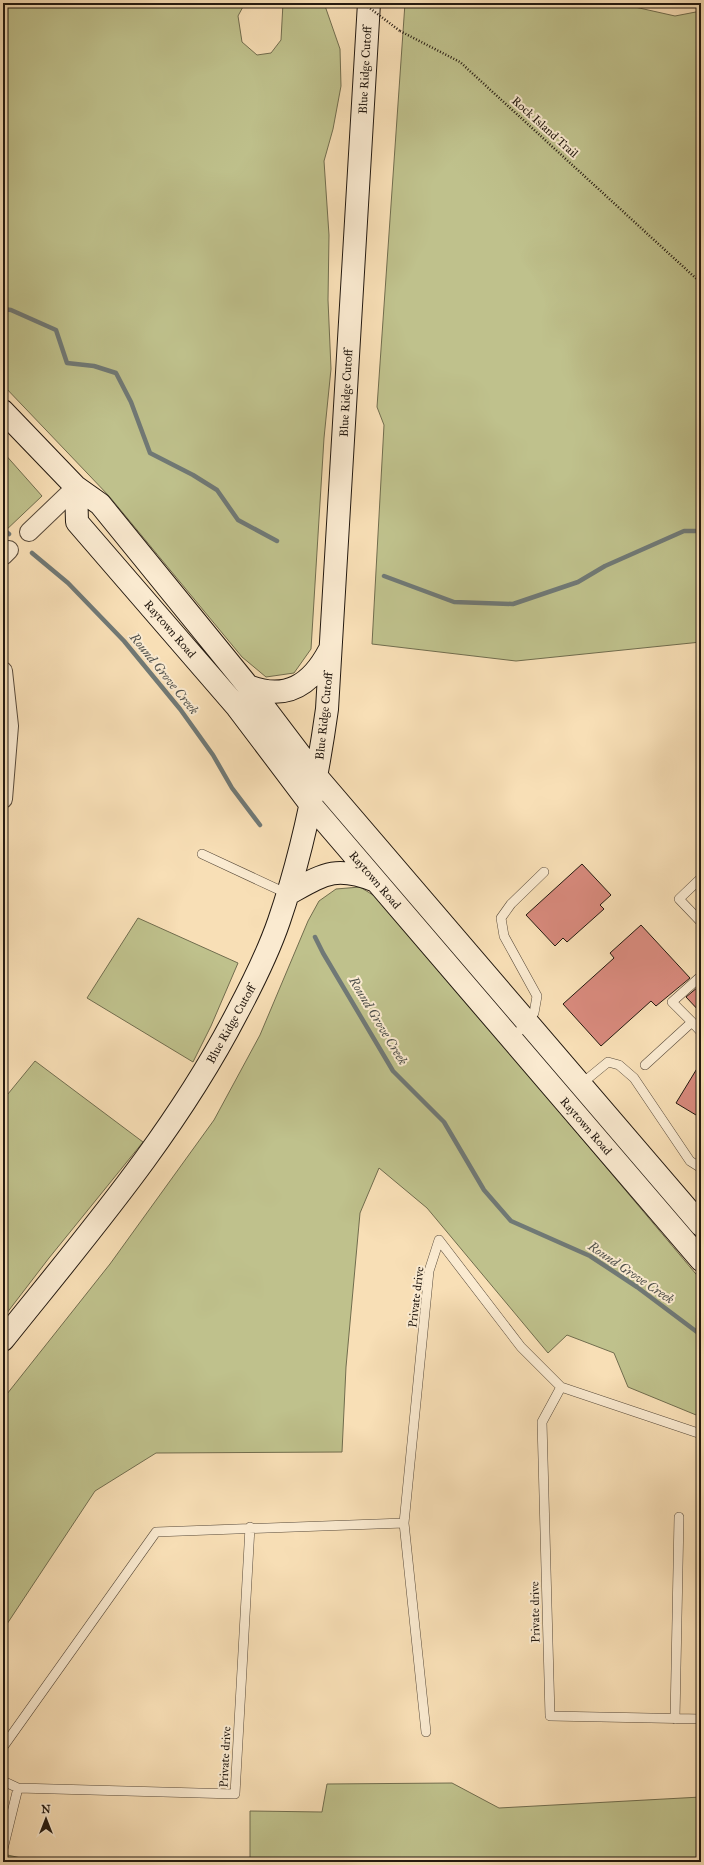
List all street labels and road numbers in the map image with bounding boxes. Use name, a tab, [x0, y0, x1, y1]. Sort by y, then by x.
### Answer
street label: Blue Ridge Cutoff	[356, 24, 375, 114]
street label: Rock Island Trail	[509, 94, 582, 161]
street label: Blue Ridge Cutoff	[337, 347, 356, 437]
street label: Raytown Road	[141, 597, 199, 661]
street label: Blue Ridge Cutoff	[312, 670, 337, 761]
street label: Raytown Road	[346, 848, 404, 912]
street label: Blue Ridge Cutoff	[204, 980, 260, 1066]
street label: Raytown Road	[557, 1094, 615, 1158]
street label: Private drive	[405, 1266, 427, 1328]
street label: Private drive	[527, 1581, 543, 1643]
street label: Private drive	[216, 1726, 234, 1788]

